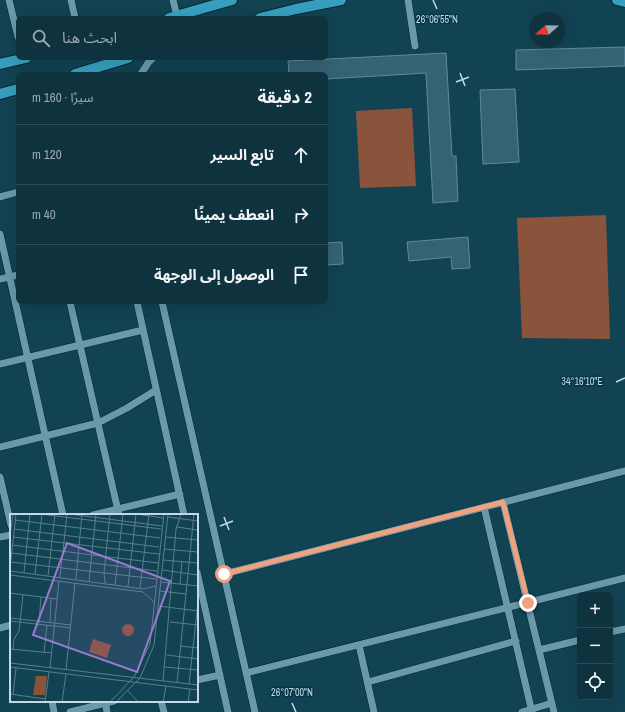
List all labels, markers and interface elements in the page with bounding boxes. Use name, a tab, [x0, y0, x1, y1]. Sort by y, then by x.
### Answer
north arrow	[529, 12, 565, 48]
text: 26°06'55"N	[416, 13, 458, 26]
search box	[16, 16, 328, 60]
icon: search	[30, 27, 52, 49]
text: ابحث هنا	[62, 27, 117, 48]
text: 2 دقيقة	[258, 85, 312, 108]
text: سيرًا · 160 m	[32, 89, 94, 106]
text: تابع السير	[210, 144, 274, 165]
icon: ahead	[290, 144, 312, 166]
text: 120 m	[32, 146, 62, 163]
text: انعطف يمينًا	[194, 204, 274, 225]
icon: right	[290, 204, 312, 226]
text: 40 m	[32, 206, 56, 223]
text: الوصول إلى الوجهة	[154, 264, 274, 285]
icon: arrive	[290, 264, 312, 286]
text: 34°16'10"E	[561, 375, 603, 388]
inset map	[10, 514, 198, 702]
route start	[215, 565, 233, 583]
map controls	[577, 592, 613, 700]
button: +	[577, 592, 613, 628]
route end	[519, 594, 537, 612]
button: −	[577, 628, 613, 664]
button: locate	[577, 664, 613, 700]
text: 26°07'00"N	[271, 686, 313, 699]

